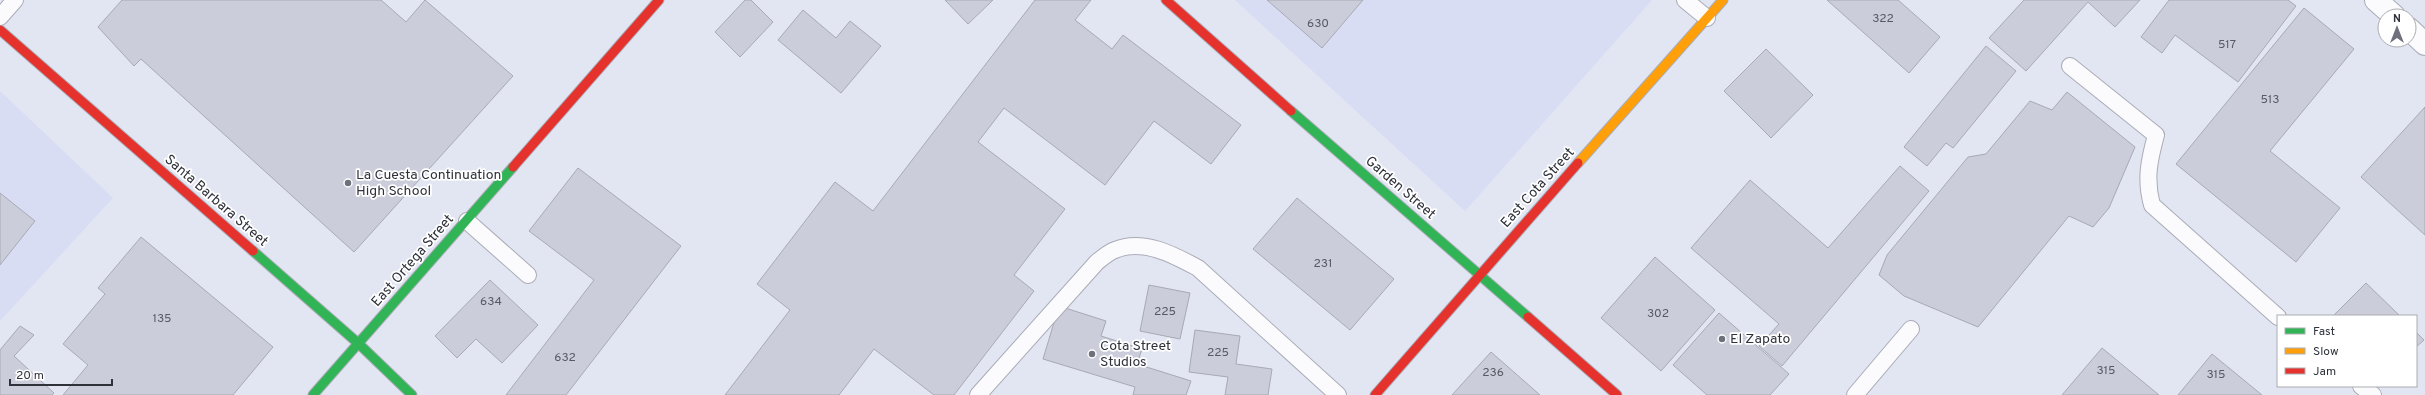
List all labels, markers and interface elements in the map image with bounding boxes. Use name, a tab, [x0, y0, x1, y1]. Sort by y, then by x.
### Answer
north arrow	[2377, 8, 2417, 48]
house number: 322	[1872, 11, 1894, 27]
text: N	[2393, 12, 2401, 26]
house number: 630	[1307, 16, 1329, 32]
house number: 517	[2218, 37, 2236, 53]
house number: 513	[2260, 92, 2280, 108]
street label: East Cota Street	[1498, 144, 1578, 232]
street label: Santa Barbara Street	[161, 151, 271, 251]
street label: Garden Street	[1361, 153, 1439, 223]
place label: La Cuesta Continuation High School	[356, 167, 501, 200]
marker: La Cuesta Continuation High School	[343, 178, 353, 188]
street label: East Ortega Street	[368, 211, 458, 311]
house number: 231	[1313, 256, 1333, 272]
house number: 634	[480, 294, 502, 310]
house number: 225	[1154, 304, 1176, 320]
house number: 302	[1647, 306, 1669, 322]
house number: 135	[152, 311, 172, 327]
legend	[2277, 315, 2417, 387]
text: Fast	[2313, 324, 2335, 340]
place label: El Zapato	[1730, 331, 1790, 348]
marker: El Zapato	[1717, 334, 1727, 344]
place label: Cota Street Studios	[1100, 338, 1171, 371]
text: Slow	[2313, 344, 2339, 360]
house number: 225	[1207, 345, 1229, 361]
marker: Cota Street Studios	[1087, 349, 1097, 359]
house number: 632	[554, 350, 576, 366]
scale bar	[10, 361, 112, 387]
house number: 315	[2096, 363, 2116, 379]
text: Jam	[2313, 364, 2336, 380]
house number: 236	[1482, 365, 1504, 381]
house number: 315	[2206, 367, 2226, 383]
text: 20 m	[16, 368, 44, 384]

